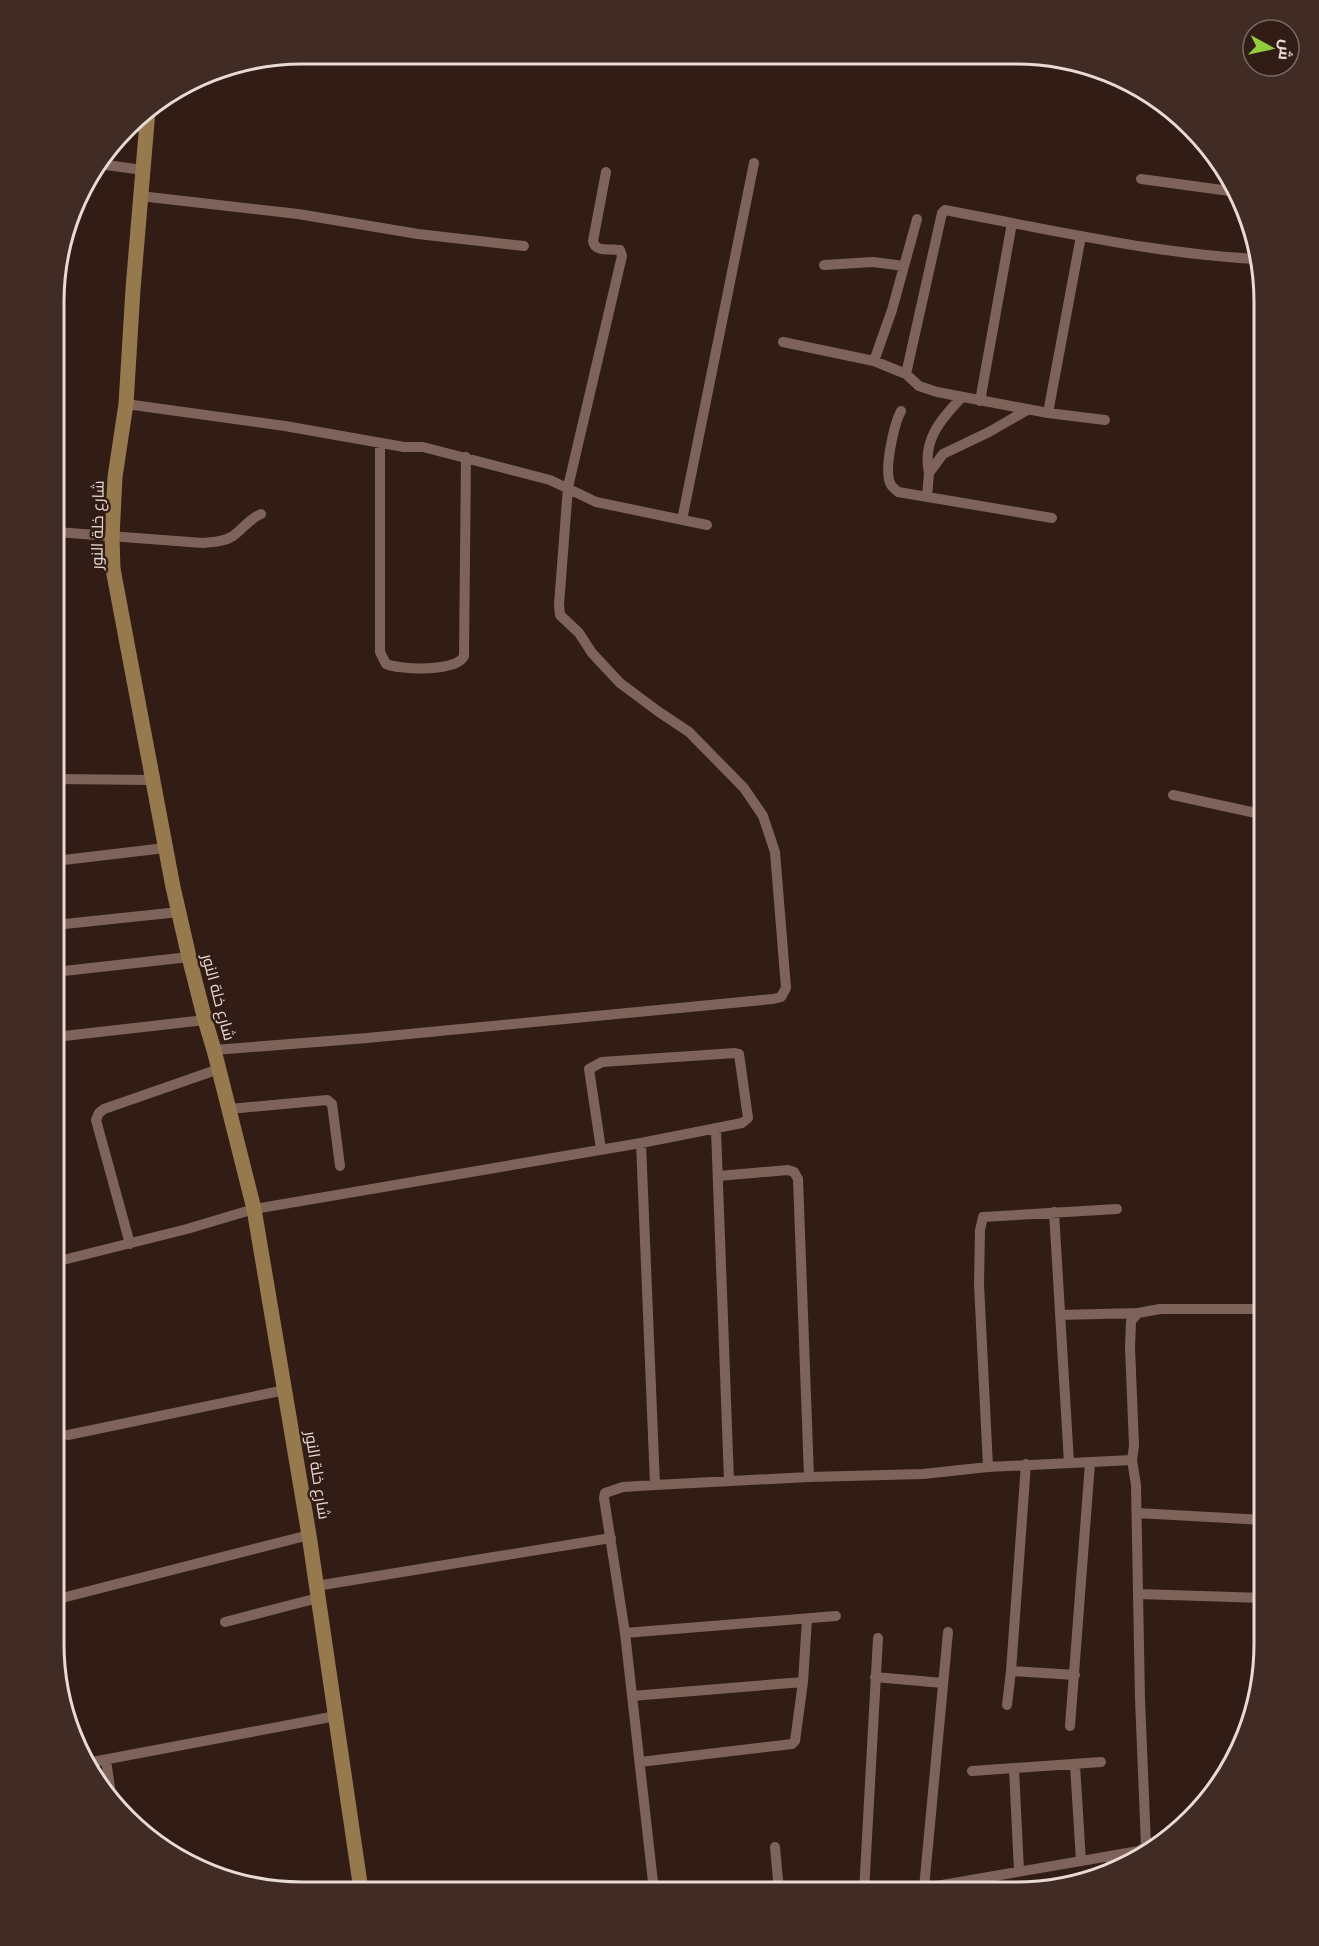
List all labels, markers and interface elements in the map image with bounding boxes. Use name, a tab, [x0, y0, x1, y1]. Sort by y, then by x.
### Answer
north arrow	[1241, 18, 1301, 78]
text: ش	[1274, 38, 1298, 62]
street label: شارع خلة النور	[85, 480, 110, 571]
street label: شارع خلة النور	[196, 950, 241, 1043]
street label: شارع خلة النور	[299, 1428, 336, 1521]

